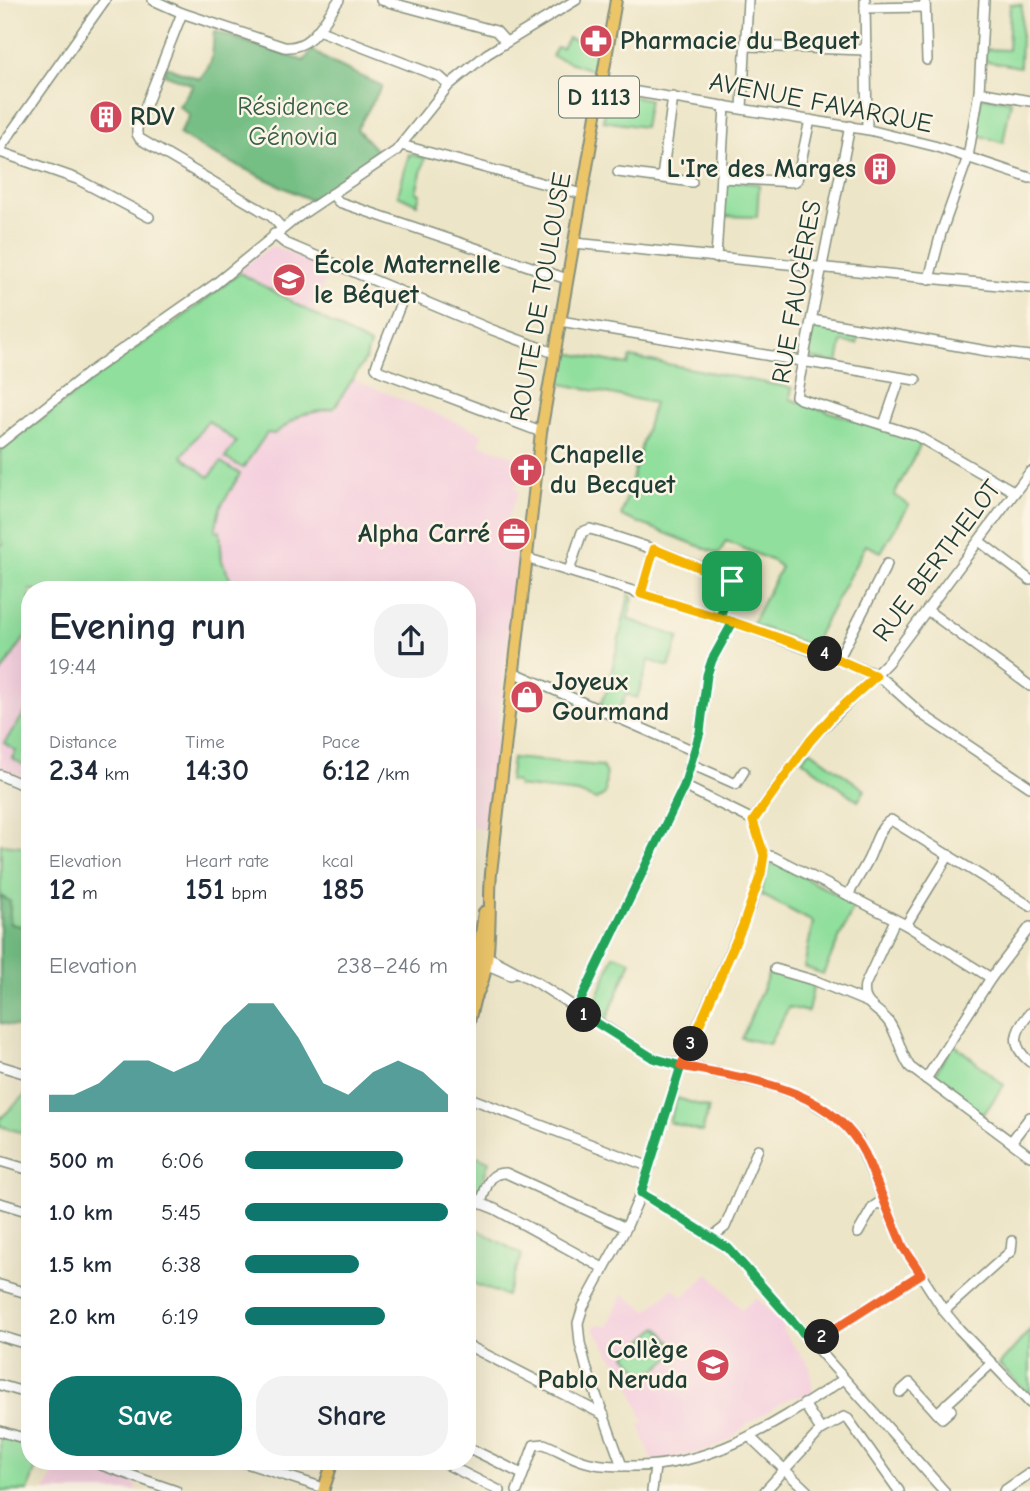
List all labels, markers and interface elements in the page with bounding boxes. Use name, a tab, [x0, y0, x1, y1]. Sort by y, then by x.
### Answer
pharmacy icon: Pharmacie du Bequet	[577, 22, 615, 60]
place label: Pharmacie du Bequet	[620, 26, 860, 56]
street label: AVENUE FAVARQUE	[707, 67, 935, 139]
road number: D 1113	[559, 76, 639, 118]
park label: Résidence Génovia	[237, 92, 349, 152]
building icon: RDV	[87, 98, 125, 136]
place label: RDV	[130, 102, 175, 132]
building icon: L'Ire des Marges	[861, 150, 899, 188]
place label: L'Ire des Marges	[666, 154, 856, 184]
street label: ROUTE DE TOULOUSE	[504, 170, 578, 424]
street label: RUE FAUGÈRES	[765, 198, 828, 386]
place label: École Maternelle le Béquet	[314, 249, 501, 310]
school or university icon: École Maternelle le Béquet	[270, 261, 308, 299]
place label: Chapelle du Becquet	[550, 440, 676, 500]
church icon: Chapelle du Becquet	[507, 451, 545, 489]
street label: RUE BERTHELOT	[867, 474, 1008, 648]
office icon: Alpha Carré	[495, 515, 533, 553]
place label: Alpha Carré	[358, 519, 490, 549]
pin	[702, 551, 762, 611]
icon: arrive	[713, 562, 751, 600]
button: share	[374, 604, 448, 678]
text: Evening run	[49, 605, 246, 649]
pin: 4	[808, 636, 842, 672]
text: 4	[820, 642, 829, 664]
text: 19:44	[49, 653, 97, 680]
place label: Joyeux Gourmand	[552, 667, 669, 727]
shop icon: Joyeux Gourmand	[508, 678, 546, 716]
text: Distance	[49, 731, 117, 753]
text: Time	[185, 731, 225, 753]
text: Pace	[322, 731, 360, 753]
text: 2.34	[49, 753, 98, 788]
text: 14:30	[185, 753, 249, 788]
text: 6:12	[322, 753, 370, 788]
text: km	[98, 763, 130, 785]
text: /km	[370, 763, 410, 785]
text: Elevation	[49, 850, 122, 872]
text: Heart rate	[185, 850, 269, 872]
text: kcal	[322, 850, 354, 872]
text: 12	[49, 872, 76, 907]
text: 151	[185, 872, 225, 907]
text: 185	[322, 872, 365, 907]
text: m	[76, 882, 98, 904]
text: bpm	[225, 882, 267, 904]
text: Elevation	[49, 952, 137, 979]
text: 238–246 m	[336, 952, 448, 979]
pin: 1	[566, 998, 602, 1032]
text: 1	[580, 1003, 587, 1025]
pin: 3	[674, 1026, 708, 1062]
text: 3	[686, 1032, 695, 1054]
text: 500 m	[49, 1147, 114, 1174]
text: 6:06	[161, 1147, 204, 1174]
text: 1.0 km	[49, 1199, 113, 1226]
text: 5:45	[161, 1199, 201, 1226]
text: 1.5 km	[49, 1251, 112, 1278]
text: 6:38	[161, 1251, 201, 1278]
text: 2.0 km	[49, 1303, 115, 1330]
text: 6:19	[161, 1303, 199, 1330]
pin: 2	[804, 1320, 840, 1354]
text: 2	[817, 1325, 826, 1347]
place label: Collège Pablo Neruda	[537, 1335, 688, 1395]
school or university icon: Collège Pablo Neruda	[694, 1346, 732, 1384]
button: Save	[49, 1376, 242, 1456]
button: Share	[256, 1376, 448, 1456]

